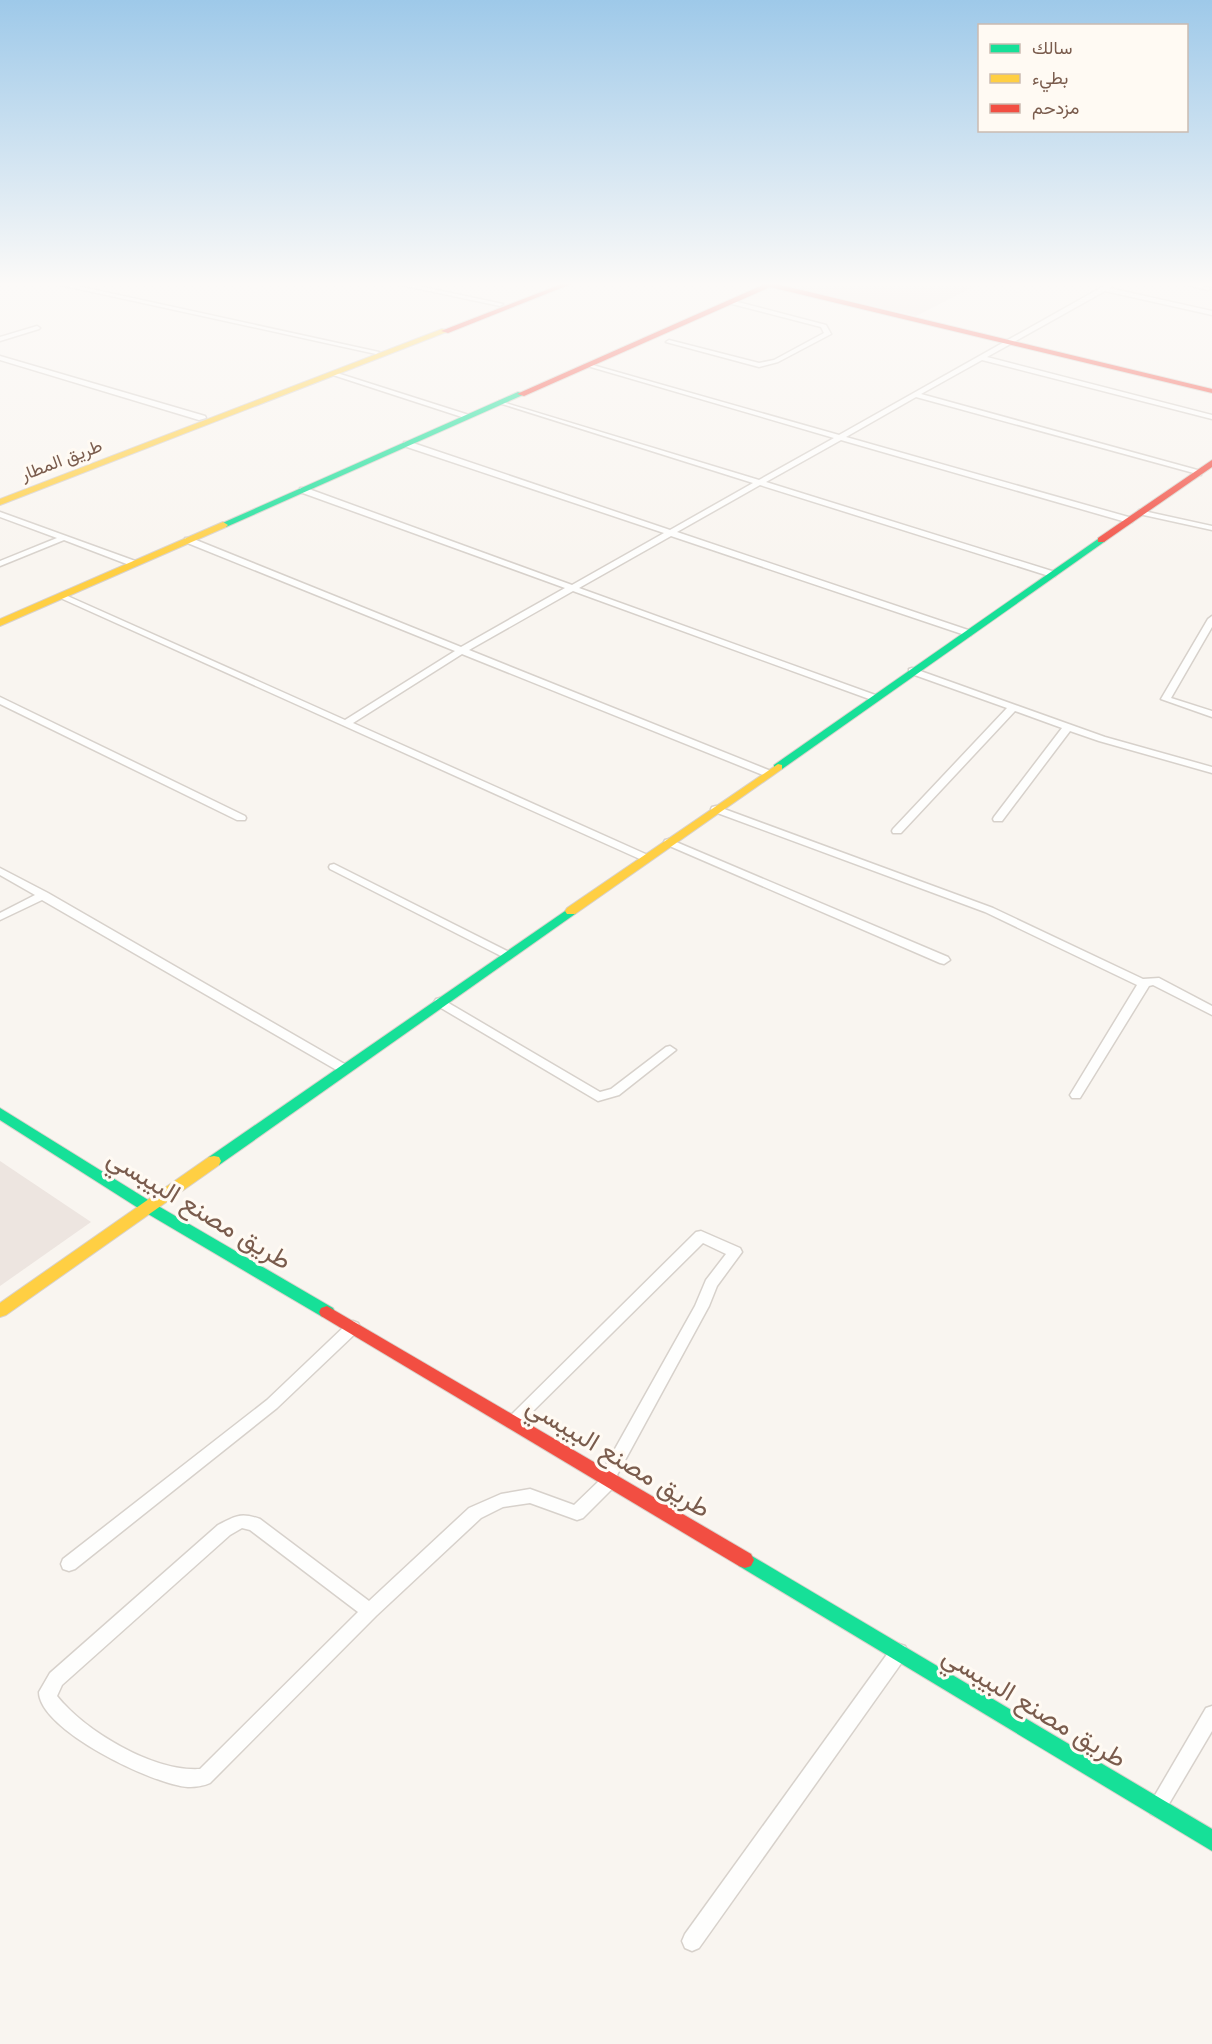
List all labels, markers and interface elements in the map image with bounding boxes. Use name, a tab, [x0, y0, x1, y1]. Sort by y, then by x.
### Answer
legend	[978, 24, 1188, 132]
text: سالك	[1032, 35, 1072, 59]
text: بطيء	[1032, 65, 1068, 93]
text: مزدحم	[1032, 95, 1079, 120]
street label: طريق المطار	[16, 432, 105, 486]
street label: طريق مصنع البيبسي	[99, 1139, 299, 1281]
street label: طريق مصنع البيبسي	[518, 1387, 718, 1529]
street label: طريق مصنع البيبسي	[934, 1637, 1134, 1779]

